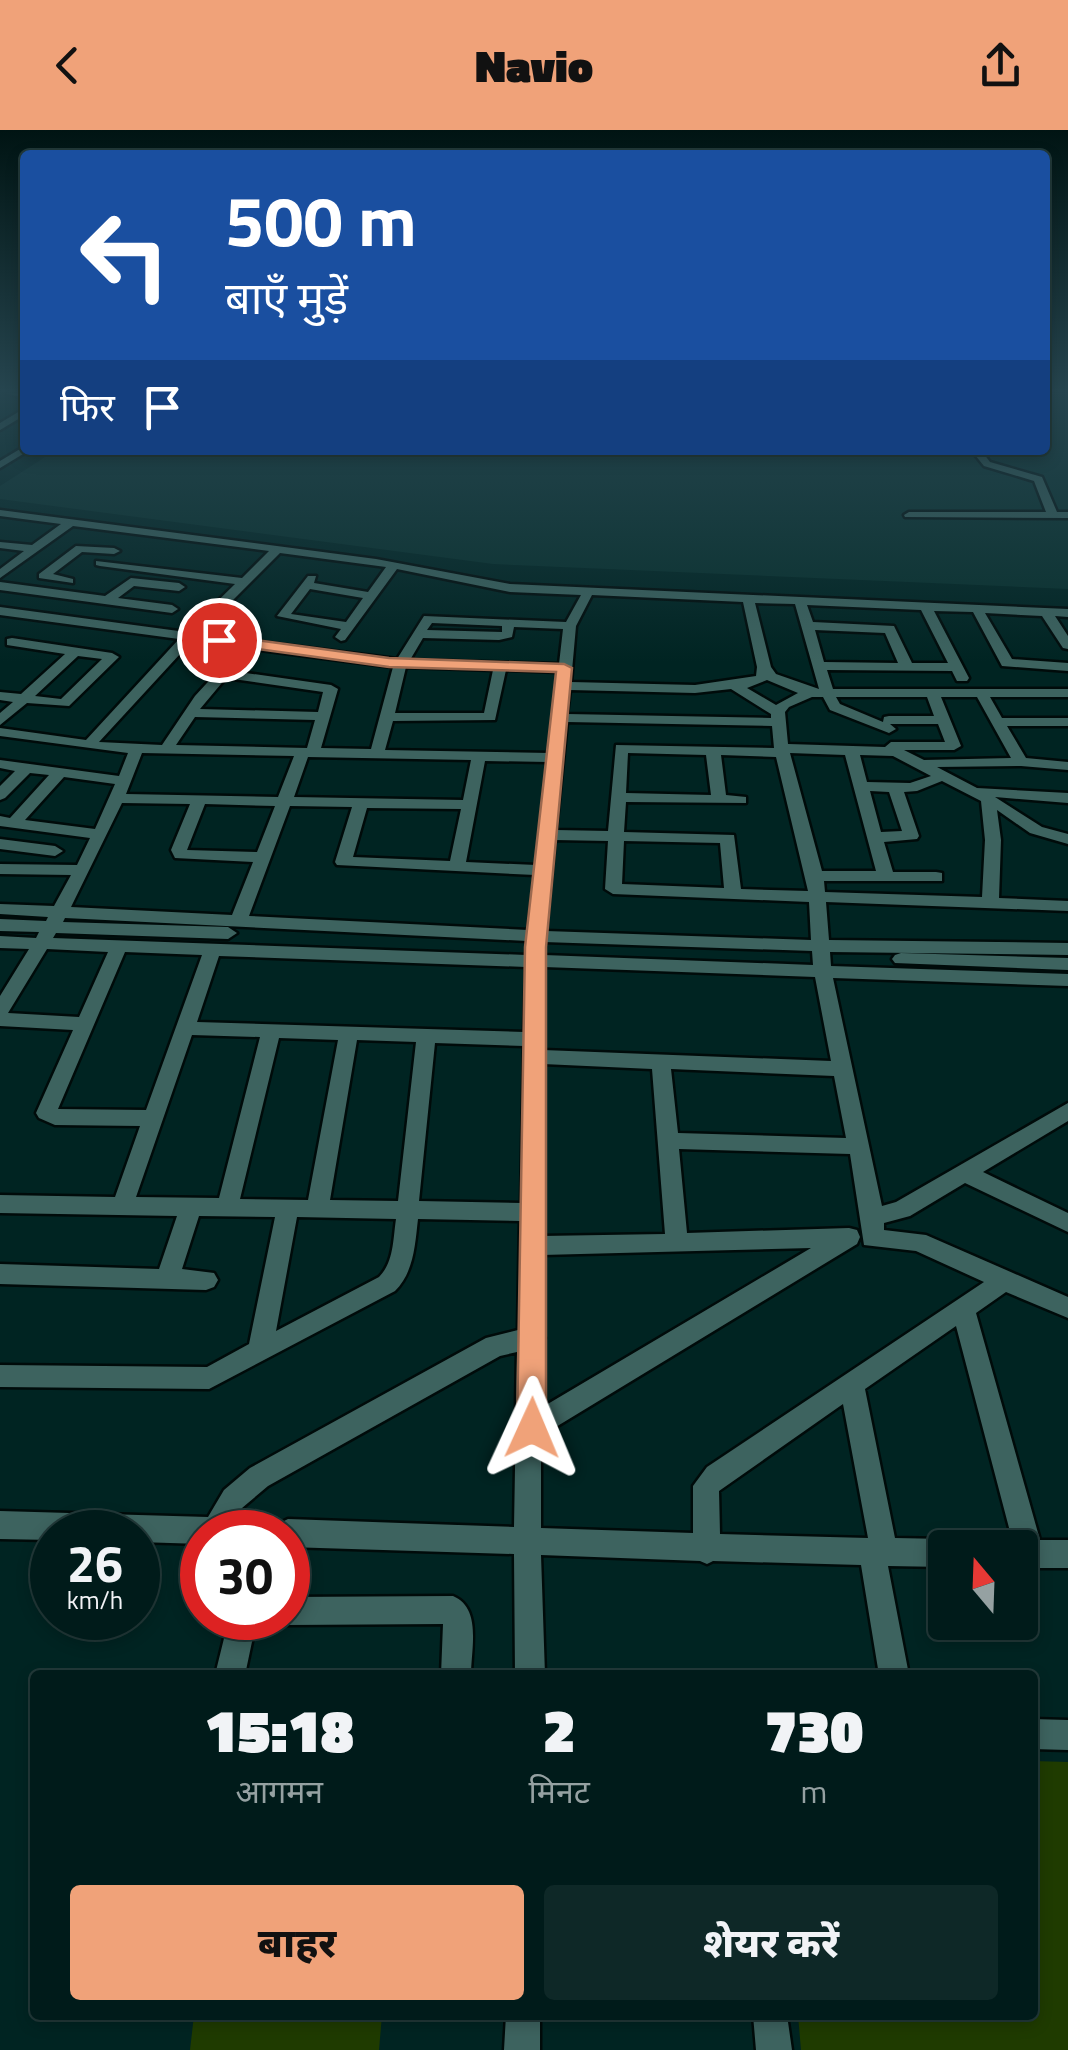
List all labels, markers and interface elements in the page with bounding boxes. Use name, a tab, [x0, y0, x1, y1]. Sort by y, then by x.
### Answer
text: Navio	[475, 31, 593, 99]
icon: back	[40, 38, 95, 93]
icon: share	[973, 38, 1028, 93]
text: 500 m	[225, 167, 417, 273]
icon: left	[60, 190, 190, 320]
text: बाएँ मुड़ें	[225, 263, 348, 331]
text: फिर	[60, 378, 115, 436]
icon: arrive	[135, 380, 190, 435]
pin	[177, 598, 262, 683]
icon: arrive	[192, 613, 247, 668]
position arrow	[480, 1376, 584, 1480]
speed limit sign: 30	[180, 1510, 310, 1640]
text: 26	[67, 1525, 123, 1601]
north arrow	[928, 1530, 1038, 1640]
map controls	[928, 1530, 1038, 1640]
text: km/h	[67, 1581, 123, 1619]
text: 15:18	[205, 1684, 354, 1775]
text: 2	[543, 1684, 576, 1775]
text: 730	[764, 1684, 863, 1775]
text: आगमन	[235, 1767, 323, 1815]
text: मिनट	[528, 1767, 590, 1815]
text: m	[800, 1767, 827, 1815]
button: बाहर	[70, 1885, 524, 2000]
button: शेयर करें	[544, 1885, 998, 2000]

